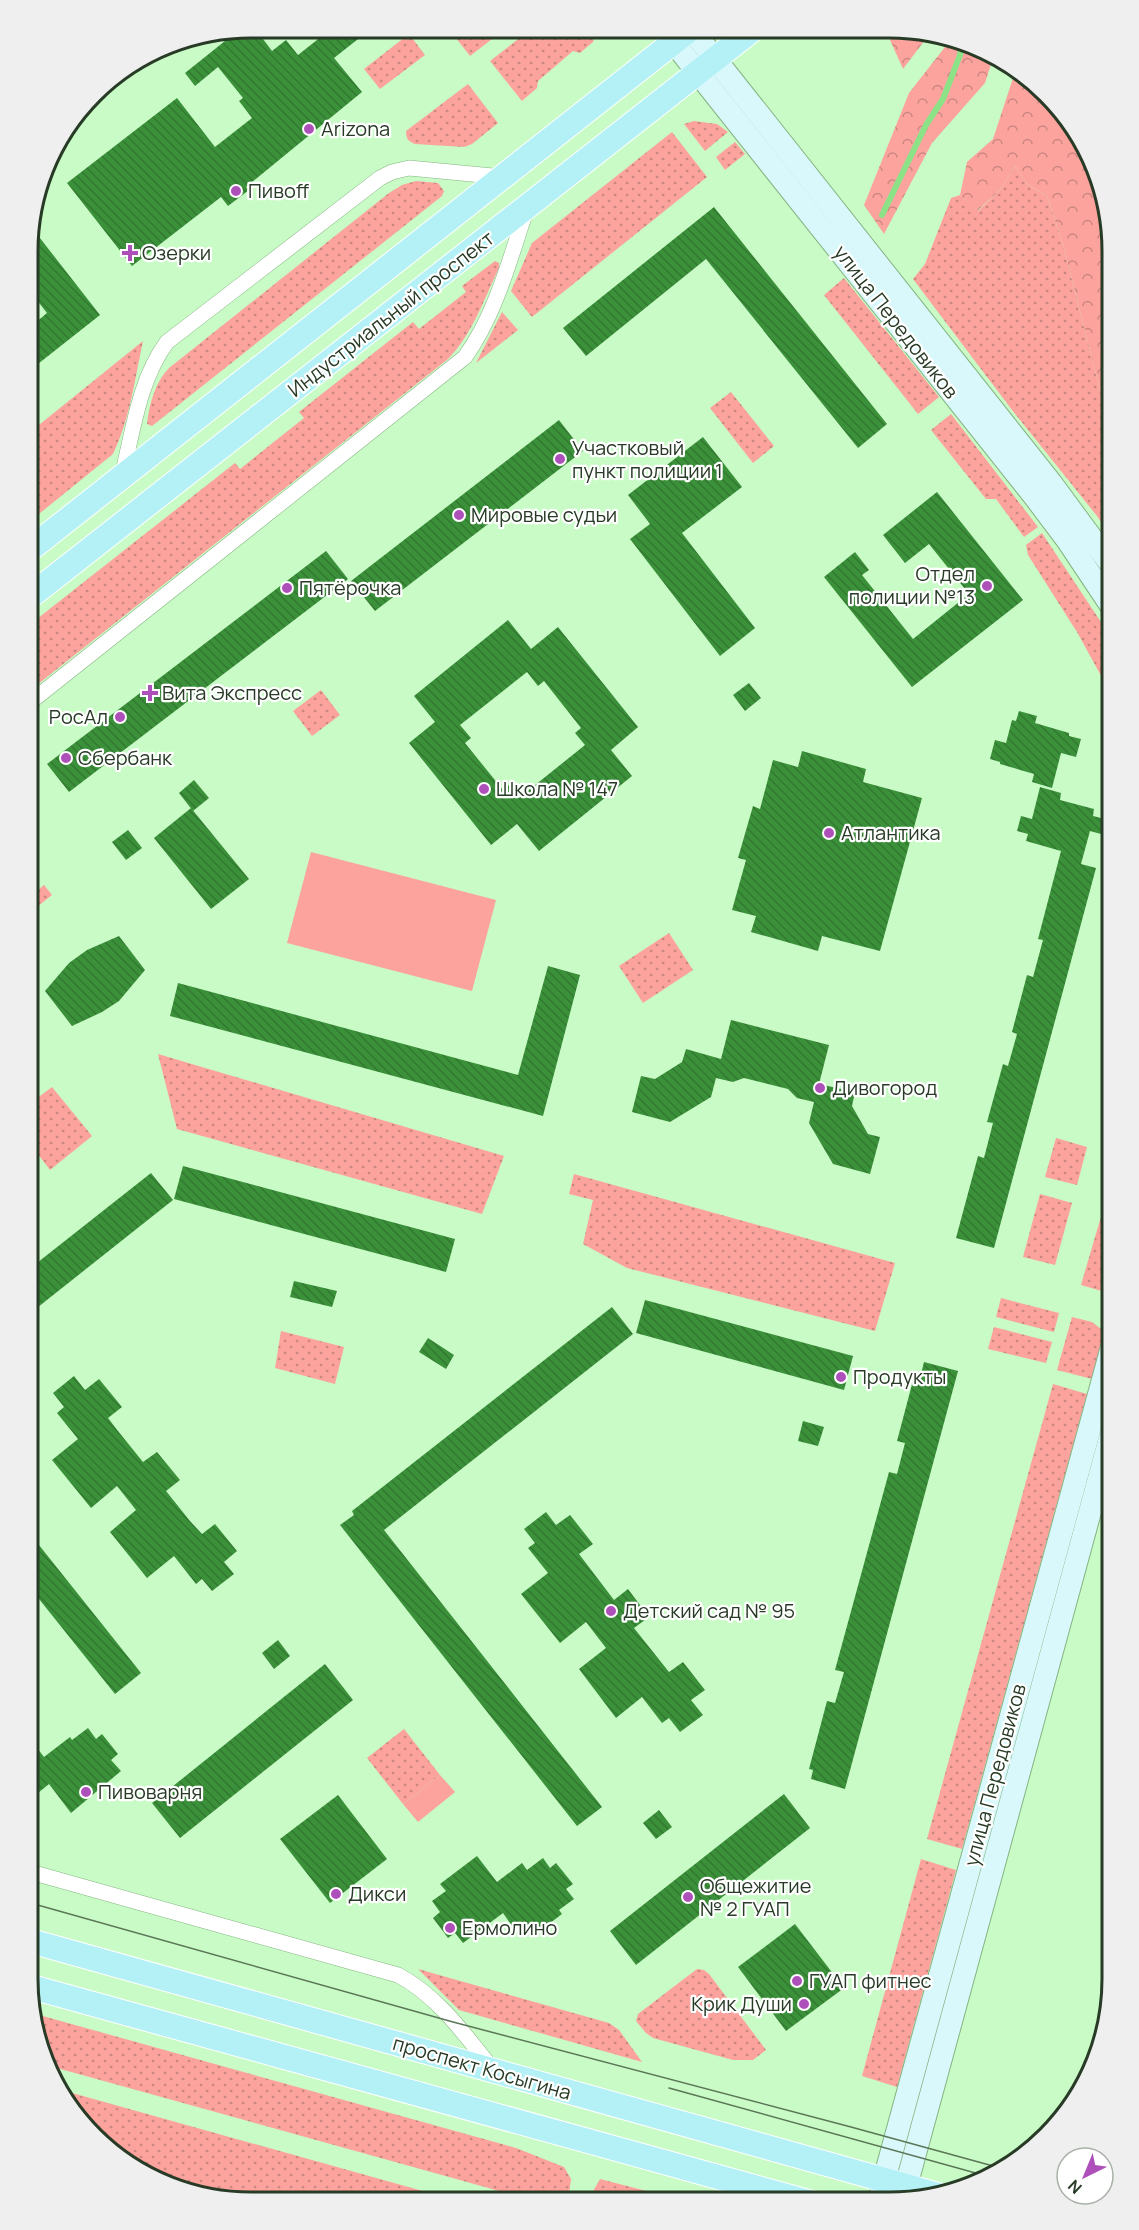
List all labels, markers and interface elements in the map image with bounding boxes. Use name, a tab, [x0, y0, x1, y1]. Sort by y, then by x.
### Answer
place label: Arizona	[321, 115, 390, 142]
marker: Arizona	[302, 122, 316, 136]
place label: Пивoff	[248, 177, 310, 204]
marker: Пивoff	[229, 184, 243, 198]
street label: Индустриальный проспект	[282, 225, 499, 403]
place label: Озерки	[142, 239, 211, 266]
street label: улица Передовиков	[828, 239, 965, 404]
marker: Озерки	[123, 246, 137, 260]
place label: Участковый пункт полиции 1	[572, 434, 723, 484]
marker: Участковый пункт полиции 1	[553, 452, 567, 466]
place label: Мировые судьи	[471, 501, 617, 528]
marker: Мировые судьи	[452, 508, 466, 522]
place label: Отдел полиции №13	[849, 560, 975, 610]
place label: Пятёрочка	[299, 574, 401, 601]
marker: Отдел полиции №13	[980, 579, 994, 593]
marker: Пятёрочка	[280, 581, 294, 595]
place label: Вита Экспресс	[162, 679, 302, 706]
marker: Вита Экспресс	[143, 686, 157, 700]
place label: РосАл	[49, 703, 108, 730]
marker: РосАл	[113, 710, 127, 724]
place label: Сбербанк	[78, 744, 173, 771]
marker: Сбербанк	[59, 751, 73, 765]
place label: Школа № 147	[496, 775, 618, 802]
marker: Школа № 147	[477, 782, 491, 796]
place label: Атлантика	[841, 819, 941, 846]
marker: Атлантика	[822, 826, 836, 840]
place label: Дивогород	[832, 1074, 937, 1101]
marker: Дивогород	[813, 1081, 827, 1095]
place label: Продукты	[853, 1363, 946, 1390]
marker: Продукты	[834, 1370, 848, 1384]
place label: Детский сад № 95	[623, 1597, 795, 1624]
marker: Детский сад № 95	[604, 1604, 618, 1618]
street label: улица Передовиков	[957, 1680, 1032, 1869]
place label: Пивоварня	[98, 1778, 202, 1805]
marker: Пивоварня	[79, 1785, 93, 1799]
place label: Общежитие № 2 ГУАП	[700, 1872, 811, 1922]
place label: Дикси	[348, 1880, 406, 1907]
marker: Дикси	[329, 1887, 343, 1901]
marker: Общежитие № 2 ГУАП	[681, 1890, 695, 1904]
place label: Ермолино	[462, 1914, 558, 1941]
marker: Ермолино	[443, 1921, 457, 1935]
place label: ГУАП фитнес	[809, 1967, 932, 1994]
marker: ГУАП фитнес	[790, 1974, 804, 1988]
place label: Крик Души	[691, 1990, 792, 2017]
marker: Крик Души	[797, 1997, 811, 2011]
street label: проспект Косыгина	[390, 2029, 574, 2106]
north arrow	[1055, 2146, 1115, 2206]
text: N	[1063, 2175, 1086, 2199]

